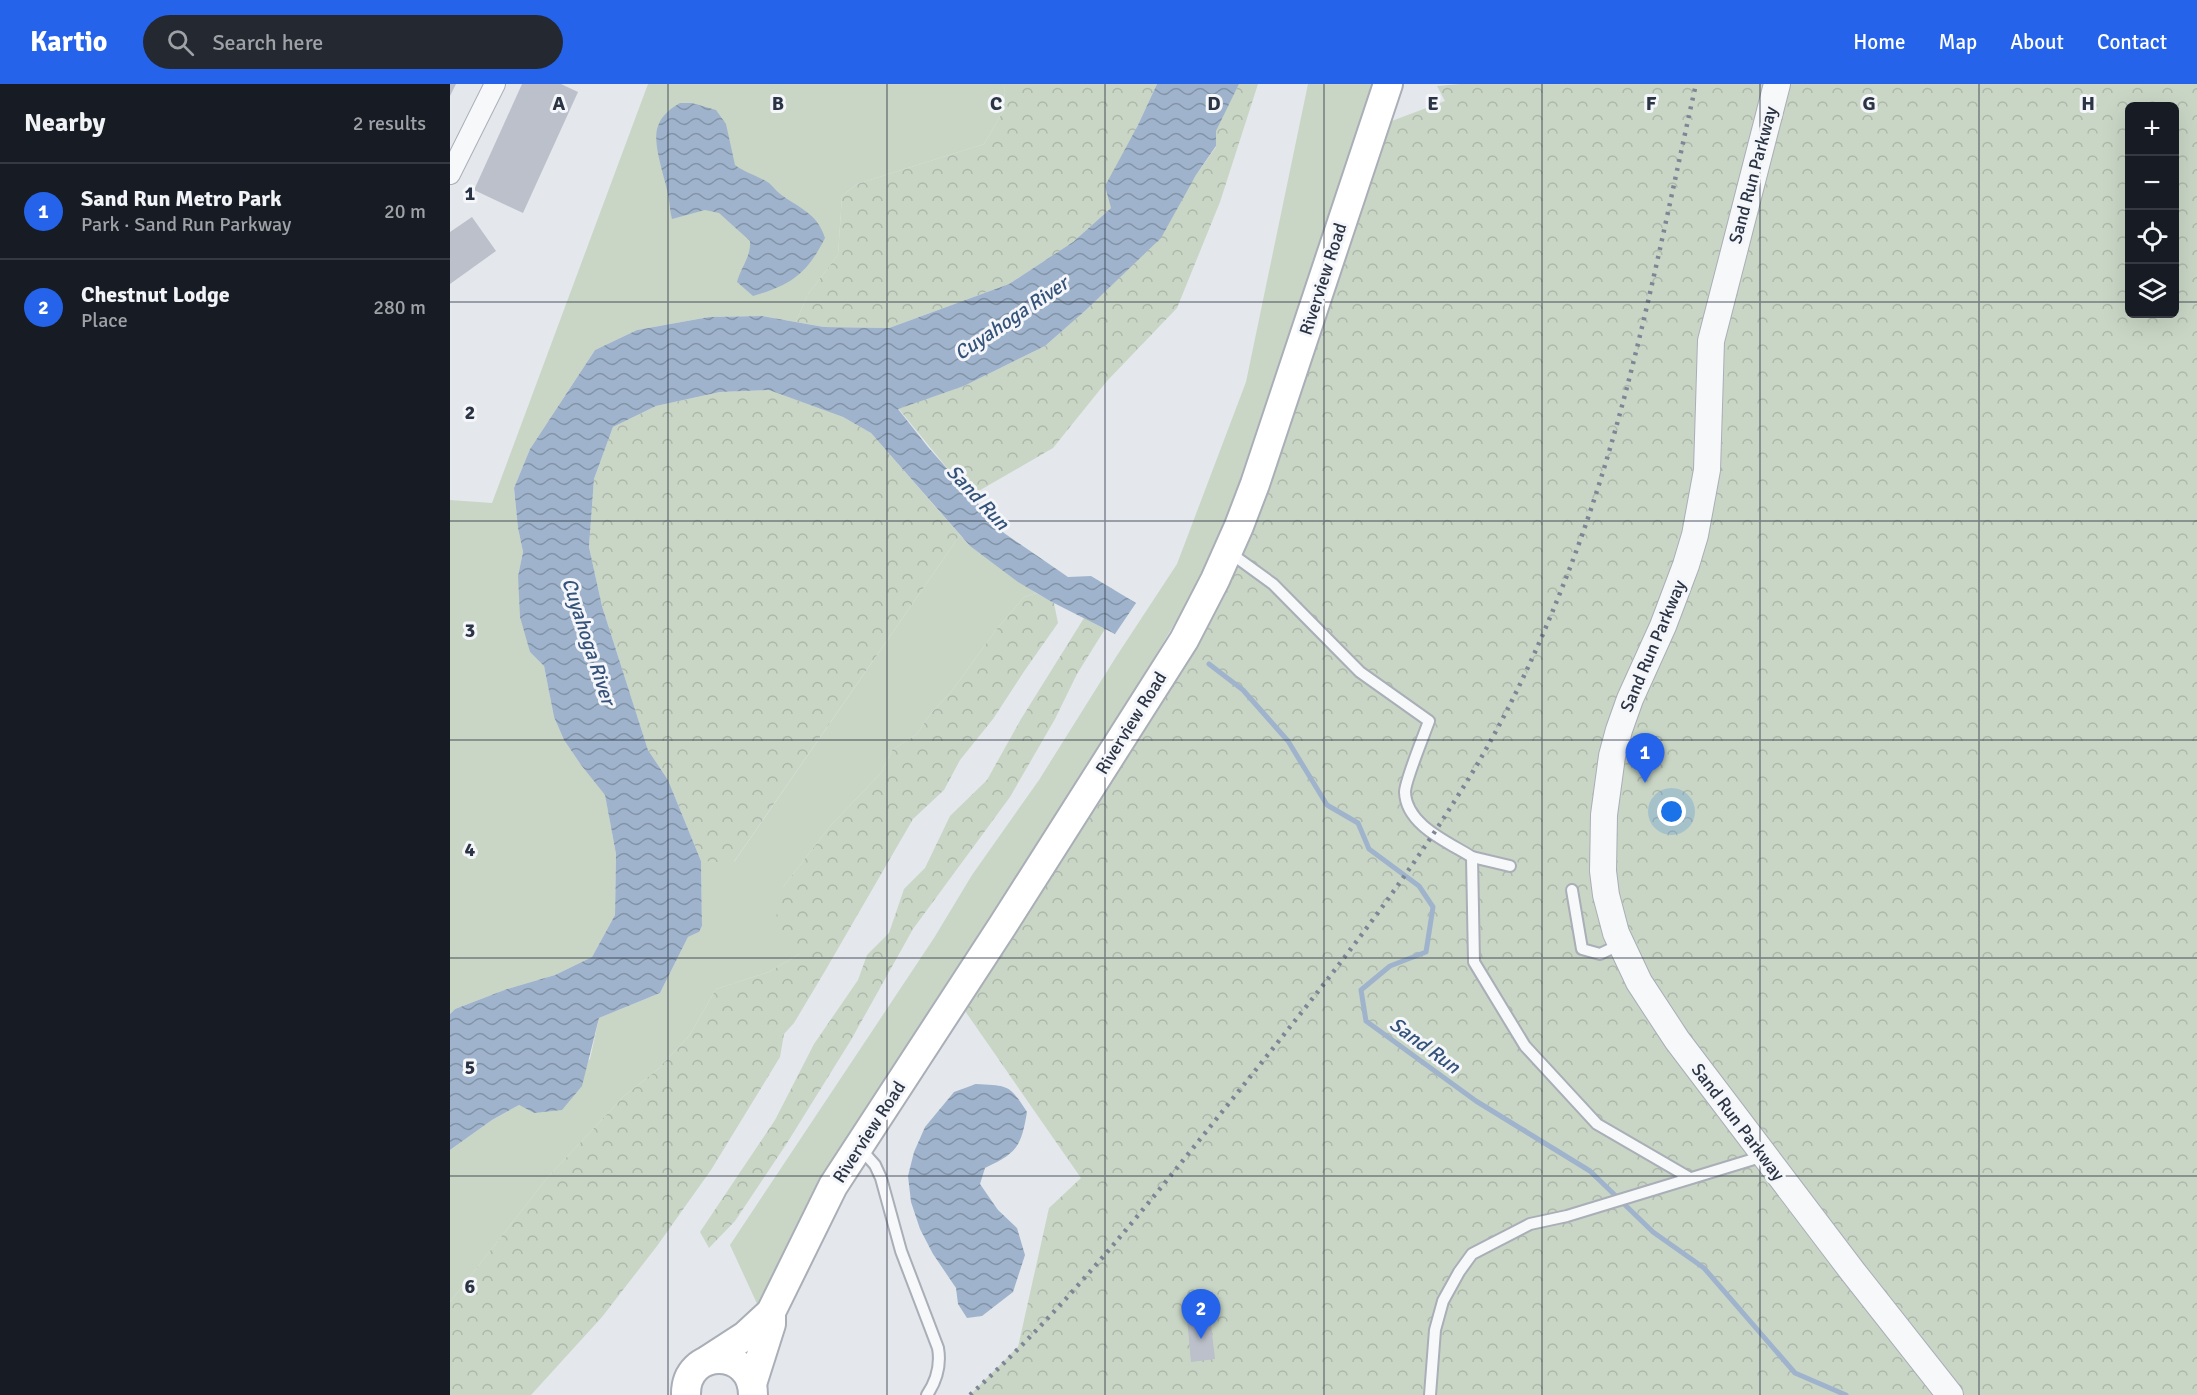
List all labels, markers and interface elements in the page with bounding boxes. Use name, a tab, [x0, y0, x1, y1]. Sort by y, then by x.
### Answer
search box	[143, 15, 563, 69]
text: Kartio	[30, 25, 107, 59]
icon: search	[164, 26, 197, 59]
text: Search here	[212, 29, 323, 56]
text: Home	[1853, 29, 1906, 55]
text: Map	[1939, 29, 1977, 55]
text: About	[2010, 29, 2064, 55]
text: Contact	[2097, 29, 2167, 55]
text: A	[553, 91, 566, 116]
text: B	[772, 91, 784, 116]
text: C	[990, 91, 1002, 116]
text: D	[1207, 91, 1221, 116]
text: E	[1427, 91, 1439, 116]
text: F	[1646, 91, 1657, 116]
text: G	[1862, 91, 1876, 116]
text: H	[2081, 91, 2095, 116]
map controls	[2125, 102, 2179, 318]
button: +	[2125, 102, 2179, 156]
street label: Sand Run Parkway	[1724, 103, 1782, 246]
text: Nearby	[24, 107, 105, 139]
text: 2 results	[353, 111, 426, 136]
button: −	[2125, 156, 2179, 210]
text: 1	[465, 181, 476, 206]
text: Sand Run Metro Park	[81, 185, 282, 212]
text: 1	[38, 199, 49, 224]
text: 20 m	[384, 199, 426, 224]
button: locate	[2125, 210, 2179, 264]
text: Park · Sand Run Parkway	[81, 212, 291, 237]
street label: Riverview Road	[1294, 220, 1352, 338]
button: layers	[2125, 264, 2179, 318]
water label: Cuyahoga River	[950, 270, 1075, 366]
text: Chestnut Lodge	[81, 281, 230, 308]
text: 2	[38, 295, 49, 320]
text: 280 m	[373, 295, 426, 320]
text: Place	[81, 308, 128, 333]
text: 2	[465, 400, 475, 425]
water label: Sand Run	[941, 459, 1015, 536]
water label: Cuyahoga River	[556, 575, 622, 710]
street label: Sand Run Parkway	[1615, 576, 1691, 715]
text: 3	[465, 618, 475, 643]
street label: Riverview Road	[1091, 668, 1171, 778]
pin: 1	[1626, 734, 1664, 783]
your location	[1657, 797, 1686, 826]
text: 4	[465, 837, 476, 862]
water label: Sand Run	[1385, 1012, 1466, 1080]
text: 5	[465, 1055, 475, 1080]
street label: Sand Run Parkway	[1687, 1059, 1790, 1185]
street label: Riverview Road	[828, 1077, 910, 1187]
text: 6	[465, 1274, 476, 1299]
pin: 2	[1182, 1290, 1221, 1339]

